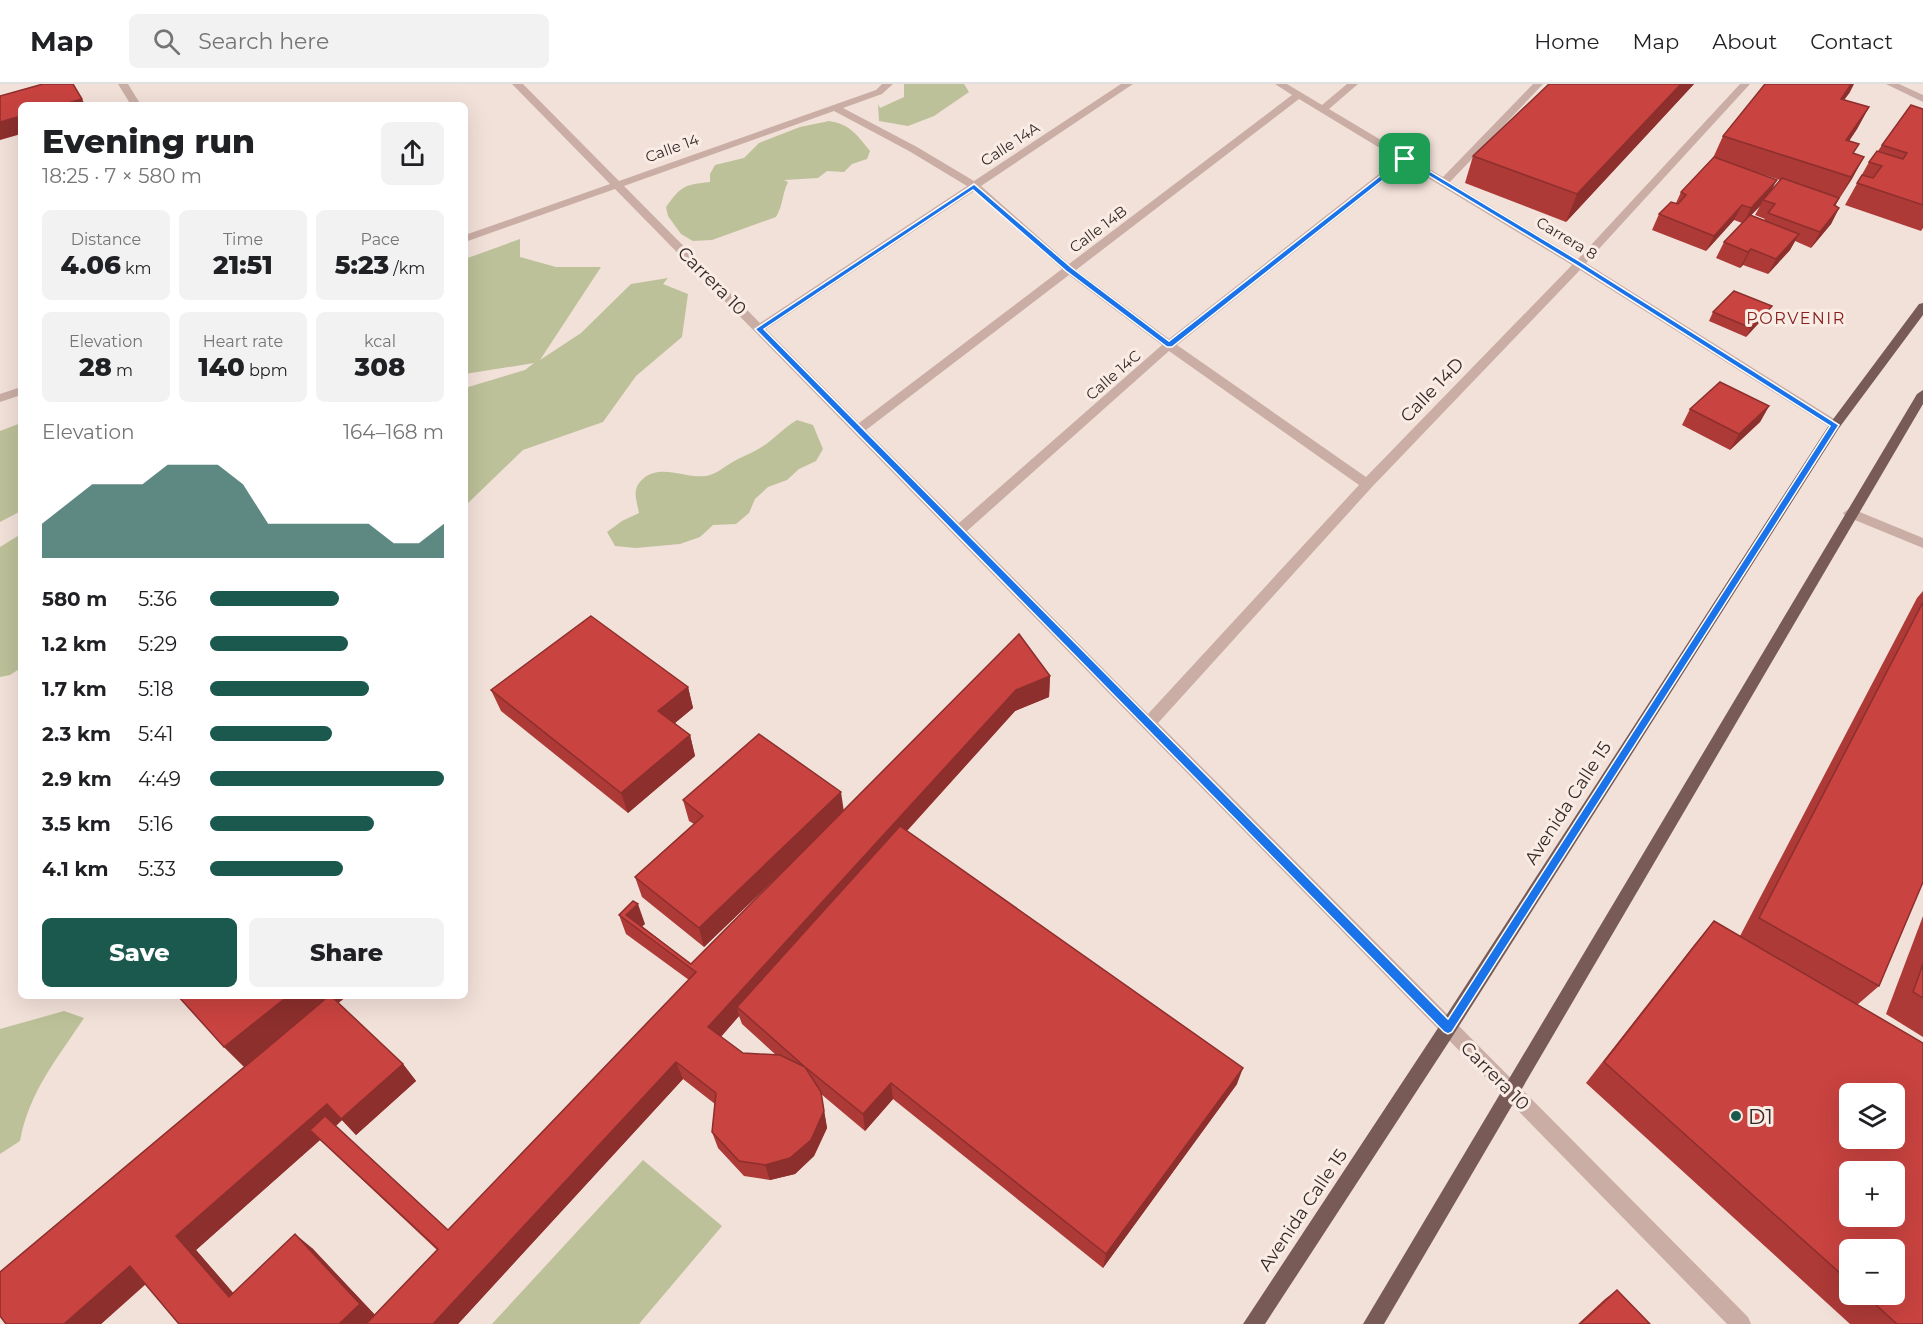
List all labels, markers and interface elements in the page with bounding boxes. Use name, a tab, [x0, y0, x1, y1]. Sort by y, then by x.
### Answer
search box	[129, 14, 549, 68]
text: Map	[30, 24, 93, 58]
icon: search	[150, 25, 183, 58]
text: Search here	[198, 28, 329, 55]
text: Home	[1534, 29, 1599, 54]
text: Map	[1632, 29, 1679, 54]
text: About	[1712, 29, 1777, 54]
text: Contact	[1810, 29, 1893, 54]
street label: Calle 14A	[977, 118, 1043, 170]
text: Evening run	[42, 121, 255, 161]
button: share	[381, 122, 444, 185]
street label: Calle 14	[643, 130, 702, 166]
pin	[1379, 133, 1430, 184]
icon: arrive	[1388, 142, 1421, 175]
text: 18:25 · 7 × 580 m	[42, 164, 202, 188]
street label: Calle 14B	[1065, 201, 1131, 257]
street label: Carrera 8	[1533, 212, 1601, 264]
text: Distance	[71, 230, 141, 249]
text: Time	[223, 230, 263, 249]
text: Pace	[360, 230, 400, 249]
street label: Carrera 10	[673, 242, 751, 320]
text: 4.06	[60, 249, 121, 281]
text: 21:51	[213, 249, 273, 281]
text: 5:23	[335, 249, 389, 281]
text: km	[121, 259, 152, 278]
text: /km	[389, 259, 425, 278]
district label: PORVENIR	[1746, 309, 1846, 328]
text: Elevation	[69, 332, 143, 351]
text: Heart rate	[203, 332, 283, 351]
text: kcal	[364, 332, 396, 351]
street label: Calle 14C	[1082, 346, 1145, 404]
text: 28	[79, 351, 112, 383]
text: 140	[198, 351, 245, 383]
text: 308	[355, 351, 405, 383]
street label: Calle 14D	[1396, 353, 1468, 427]
text: m	[112, 361, 133, 380]
text: bpm	[245, 361, 288, 380]
text: Elevation	[42, 420, 134, 444]
text: 164–168 m	[343, 420, 444, 444]
text: 580 m	[42, 587, 107, 611]
text: 5:36	[138, 587, 177, 611]
text: 1.2 km	[42, 632, 107, 656]
text: 5:29	[138, 632, 177, 656]
text: 1.7 km	[42, 677, 107, 701]
text: 5:18	[138, 677, 174, 701]
text: 2.3 km	[42, 722, 111, 746]
text: 5:41	[138, 722, 174, 746]
street label: Avenida Calle 15	[1520, 737, 1616, 869]
text: 2.9 km	[42, 767, 112, 791]
text: 4:49	[138, 767, 181, 791]
text: 3.5 km	[42, 812, 111, 836]
text: 5:16	[138, 812, 173, 836]
text: 4.1 km	[42, 857, 109, 881]
text: 5:33	[138, 857, 176, 881]
button: Save	[42, 918, 237, 987]
button: Share	[249, 918, 444, 987]
street label: Carrera 10	[1456, 1037, 1534, 1115]
map controls	[1839, 1083, 1905, 1305]
button: layers	[1839, 1083, 1905, 1149]
place label: D1	[1748, 1104, 1773, 1129]
marker: D1	[1729, 1109, 1743, 1123]
street label: Avenida Calle 15	[1254, 1145, 1352, 1275]
button: +	[1839, 1161, 1905, 1227]
button: −	[1839, 1239, 1905, 1305]

